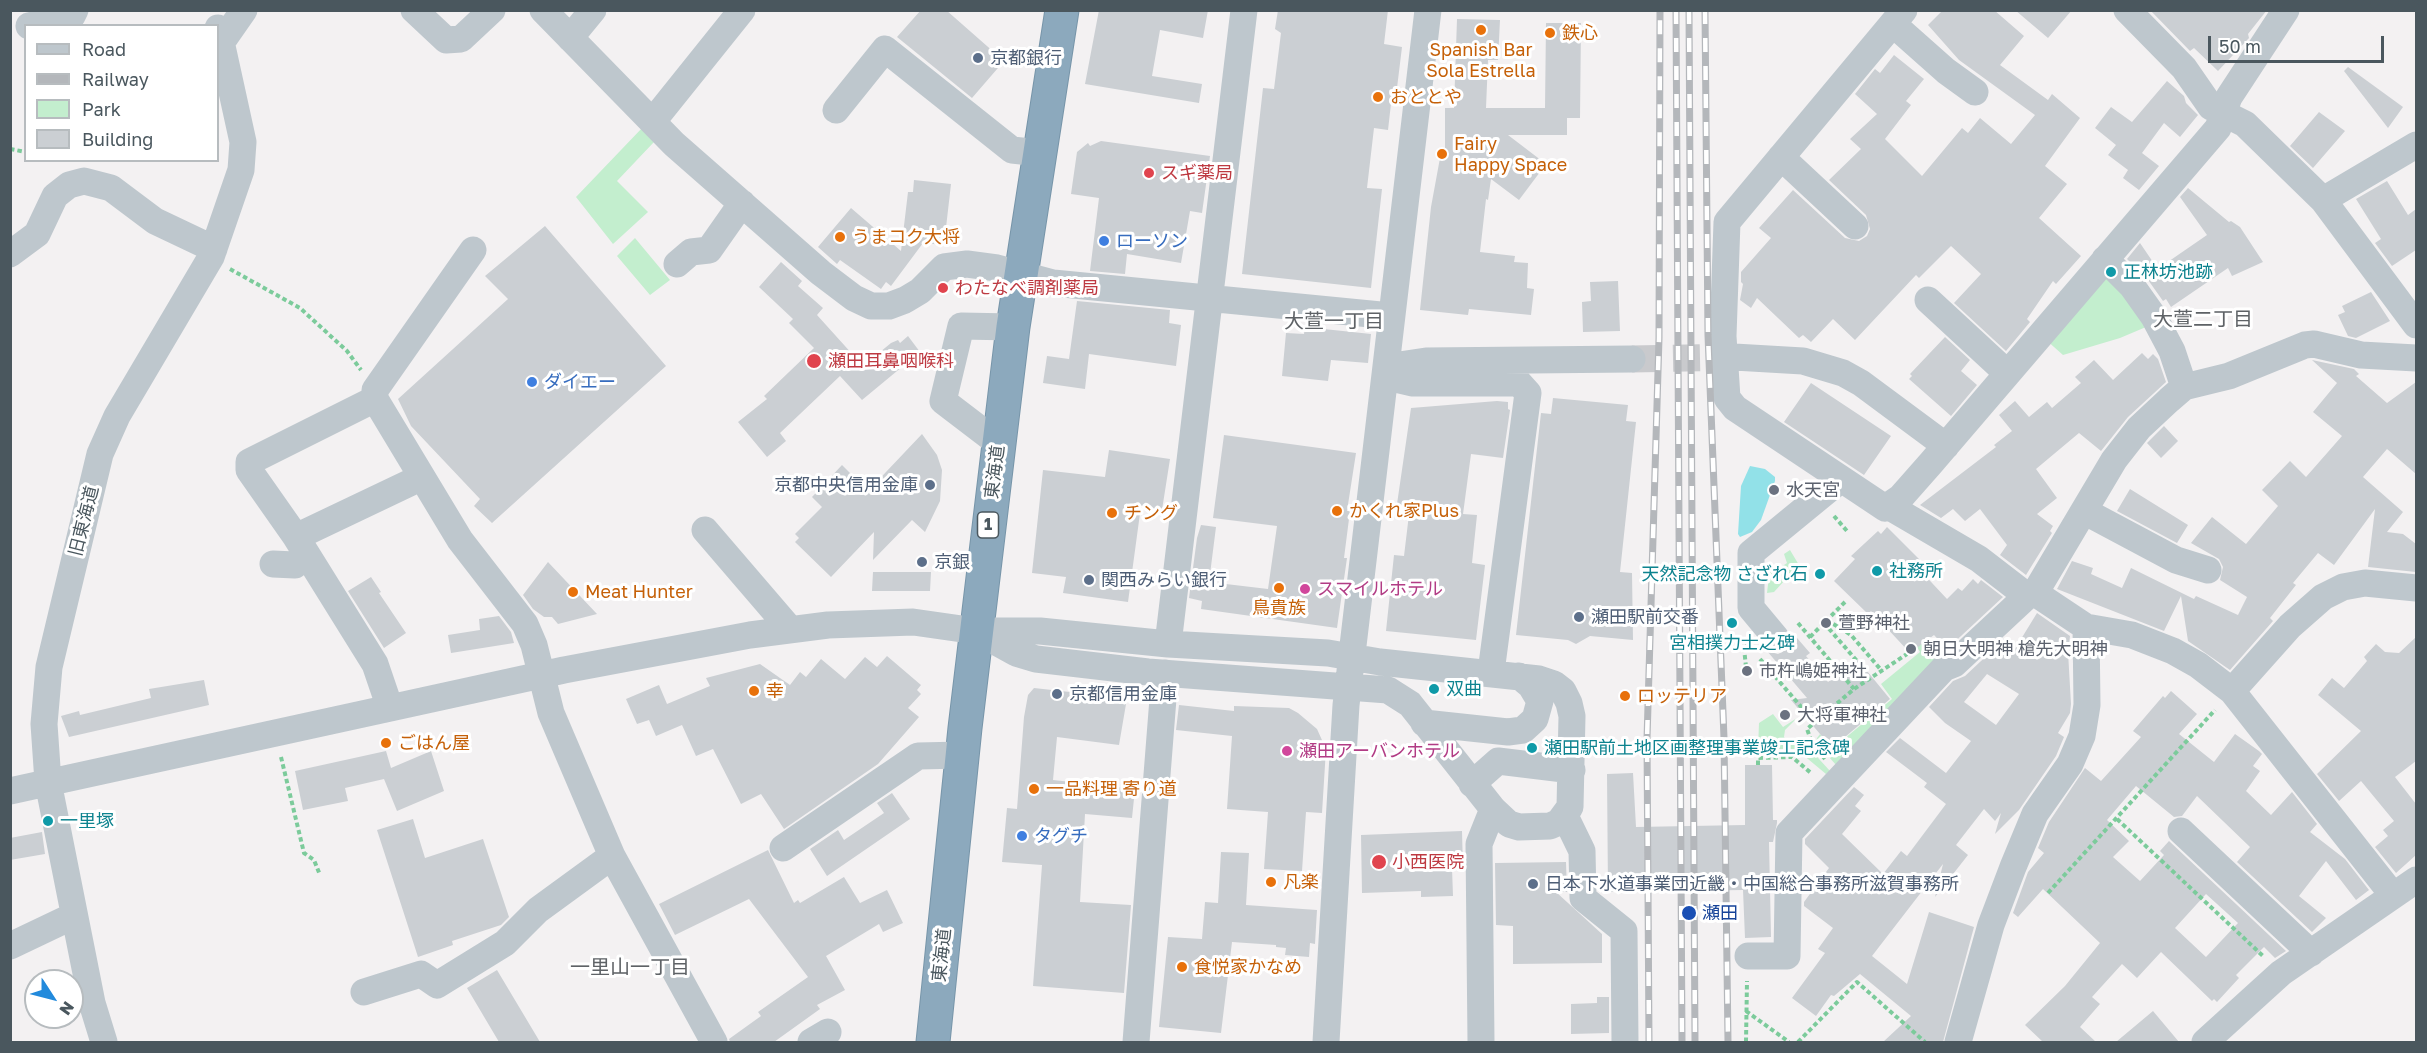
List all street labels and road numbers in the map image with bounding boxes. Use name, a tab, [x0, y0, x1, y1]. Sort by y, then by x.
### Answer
street label: 東海道	[981, 444, 1009, 500]
street label: 旧東海道	[65, 483, 103, 559]
road number: 1	[978, 512, 998, 538]
street label: 東海道	[928, 927, 956, 983]

